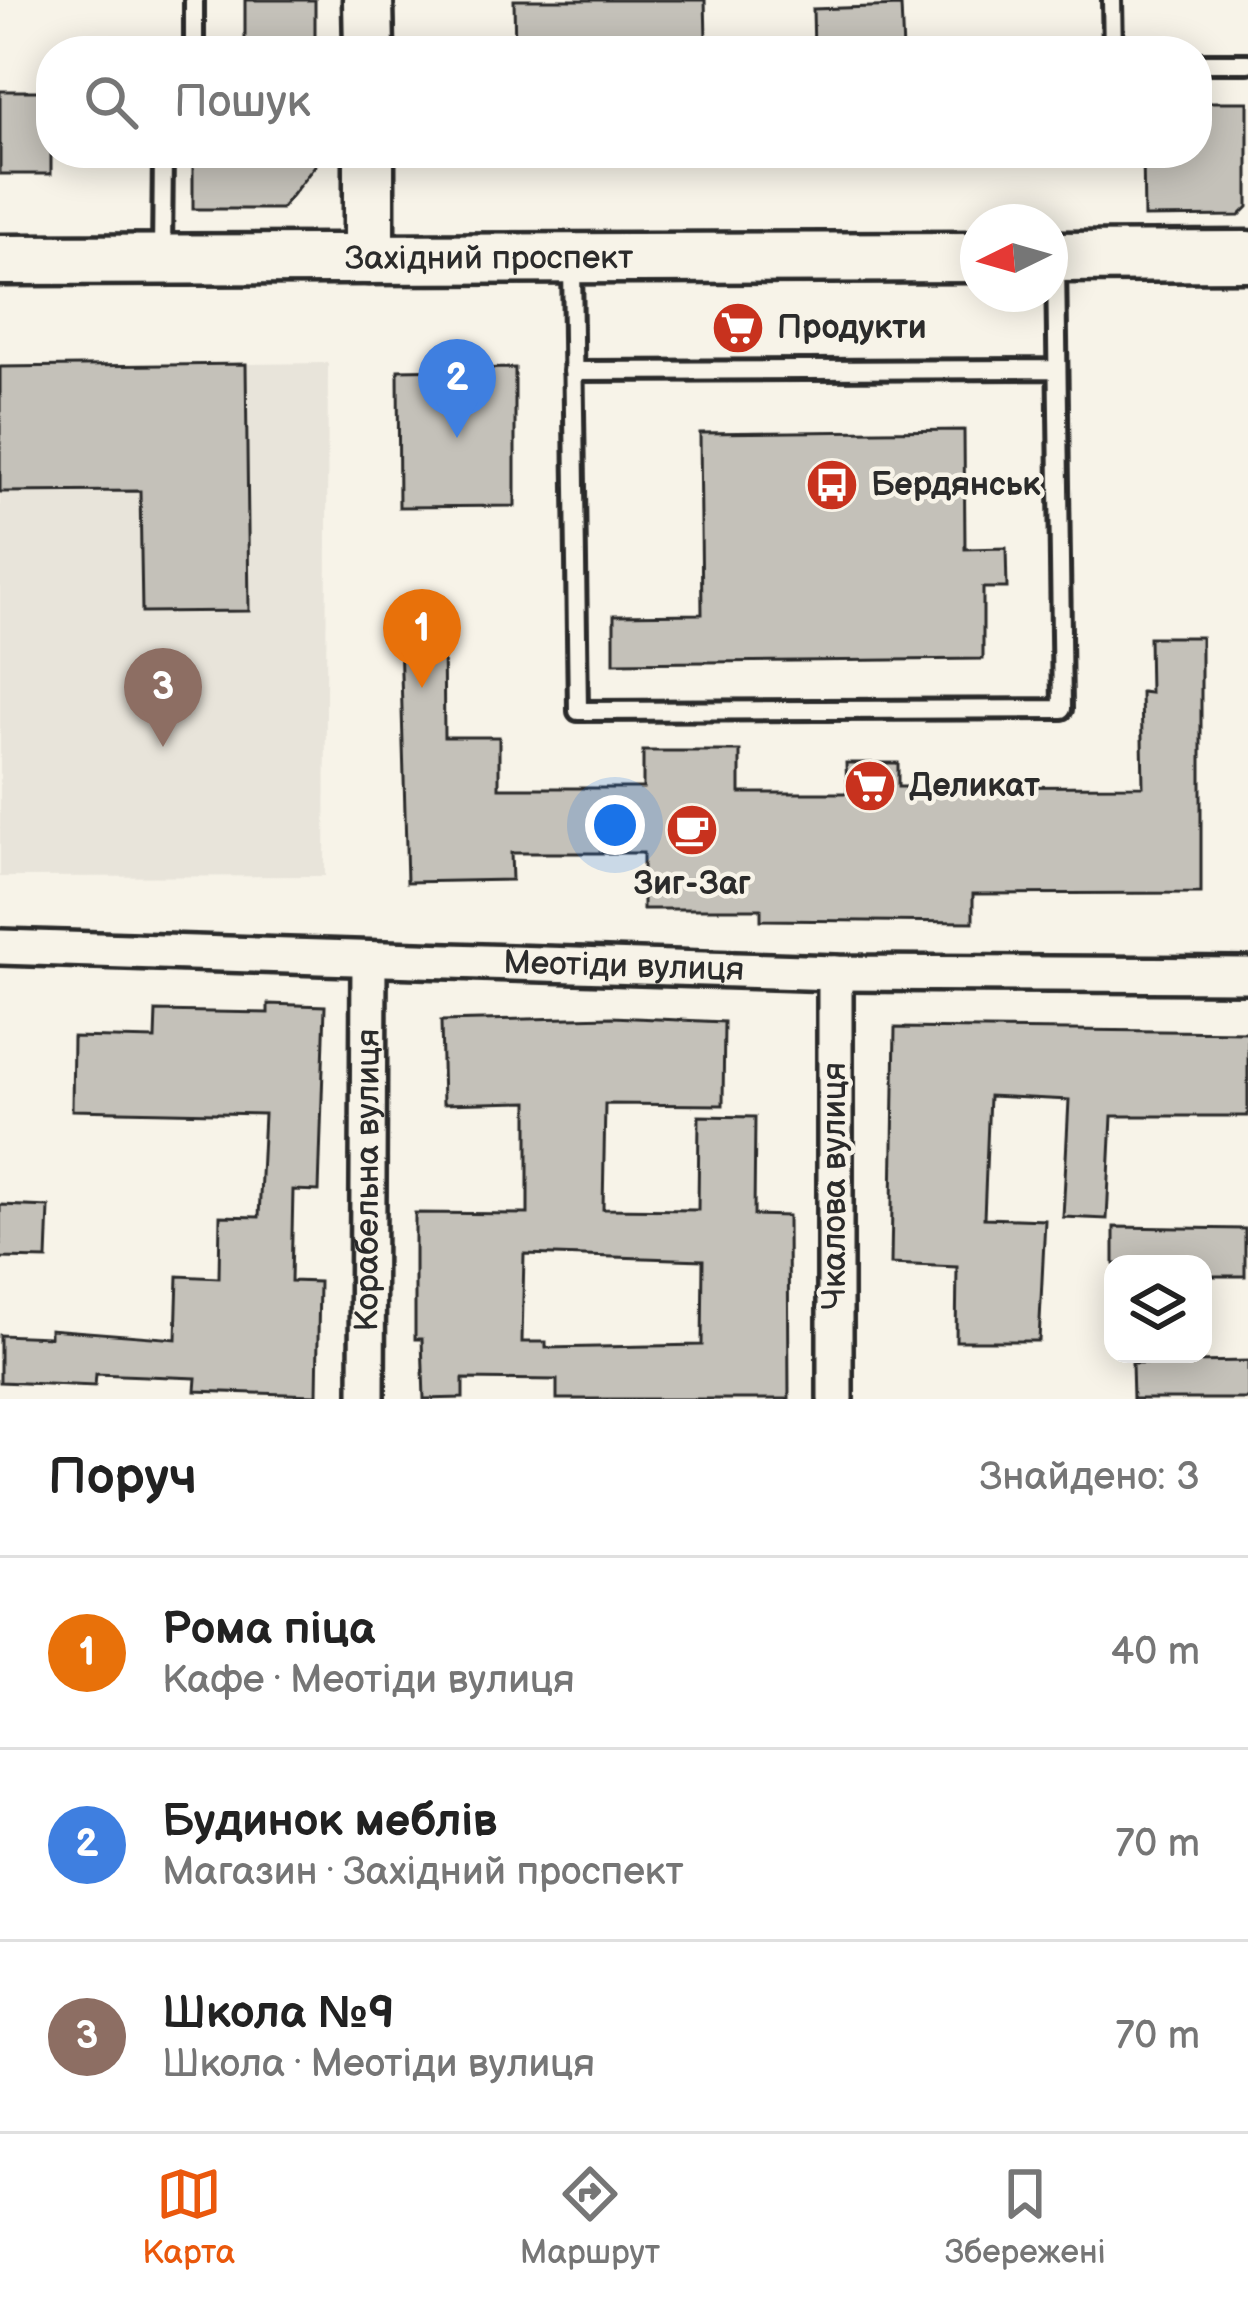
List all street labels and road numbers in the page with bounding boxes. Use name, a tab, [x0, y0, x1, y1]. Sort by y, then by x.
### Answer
street label: Західний проспект	[345, 238, 634, 279]
street label: Меотіди вулиця	[503, 943, 745, 990]
street label: Корабельна вулиця	[347, 1029, 389, 1331]
street label: Чкалова вулиця	[815, 1062, 855, 1310]

